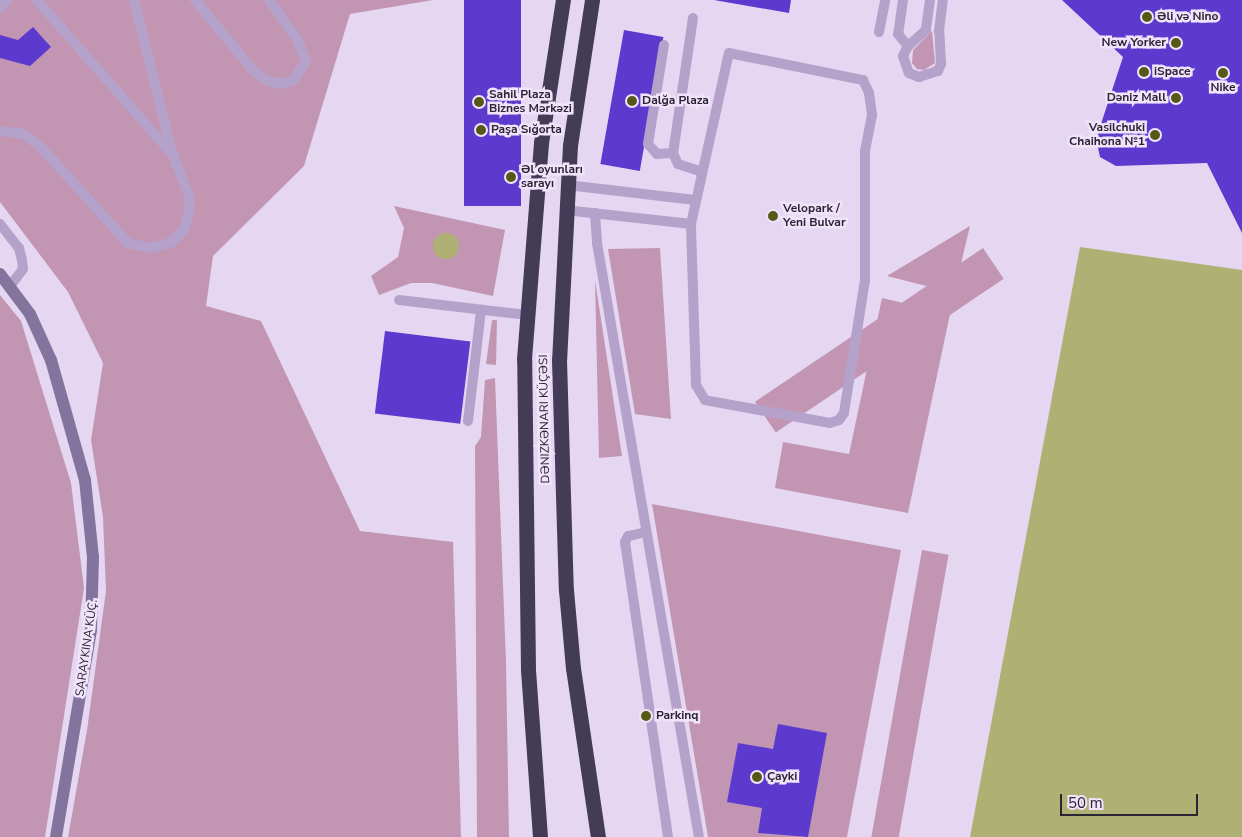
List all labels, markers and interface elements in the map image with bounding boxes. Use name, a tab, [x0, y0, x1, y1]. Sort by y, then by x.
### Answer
place label: Əli və Nino	[1157, 10, 1218, 24]
marker: Əli və Nino	[1141, 11, 1153, 23]
place label: New Yorker	[1102, 36, 1166, 50]
marker: New Yorker	[1170, 37, 1182, 49]
place label: iSpace	[1154, 65, 1190, 79]
marker: iSpace	[1138, 66, 1150, 78]
marker: Nike	[1217, 67, 1229, 79]
place label: Nike	[1211, 81, 1235, 95]
place label: Sahil Plaza Biznes Mərkəzi	[489, 88, 572, 116]
place label: Dəniz Mall	[1107, 91, 1166, 105]
marker: Dəniz Mall	[1170, 92, 1182, 104]
place label: Dalğa Plaza	[642, 94, 709, 108]
marker: Dalğa Plaza	[626, 95, 638, 107]
marker: Sahil Plaza Biznes Mərkəzi	[473, 96, 485, 108]
place label: Vasilchuki Chaihona №1	[1069, 121, 1145, 149]
place label: Paşa Sığorta	[491, 123, 562, 137]
marker: Paşa Sığorta	[475, 124, 487, 136]
marker: Vasilchuki Chaihona №1	[1149, 129, 1161, 141]
place label: Əl oyunları sarayı	[521, 163, 583, 191]
marker: Əl oyunları sarayı	[505, 171, 517, 183]
place label: Velopark / Yeni Bulvar	[783, 202, 846, 230]
marker: Velopark / Yeni Bulvar	[767, 210, 779, 222]
street label: DƏNIZKƏNARI KÜÇƏSI	[537, 354, 553, 484]
street label: SARAYKINA KÜÇ.	[73, 599, 101, 697]
place label: Parkinq	[656, 709, 699, 723]
marker: Parkinq	[640, 710, 652, 722]
place label: Çayki	[767, 770, 797, 784]
marker: Çayki	[751, 771, 763, 783]
scale bar	[1062, 784, 1200, 816]
text: 50 m	[1068, 793, 1103, 813]

